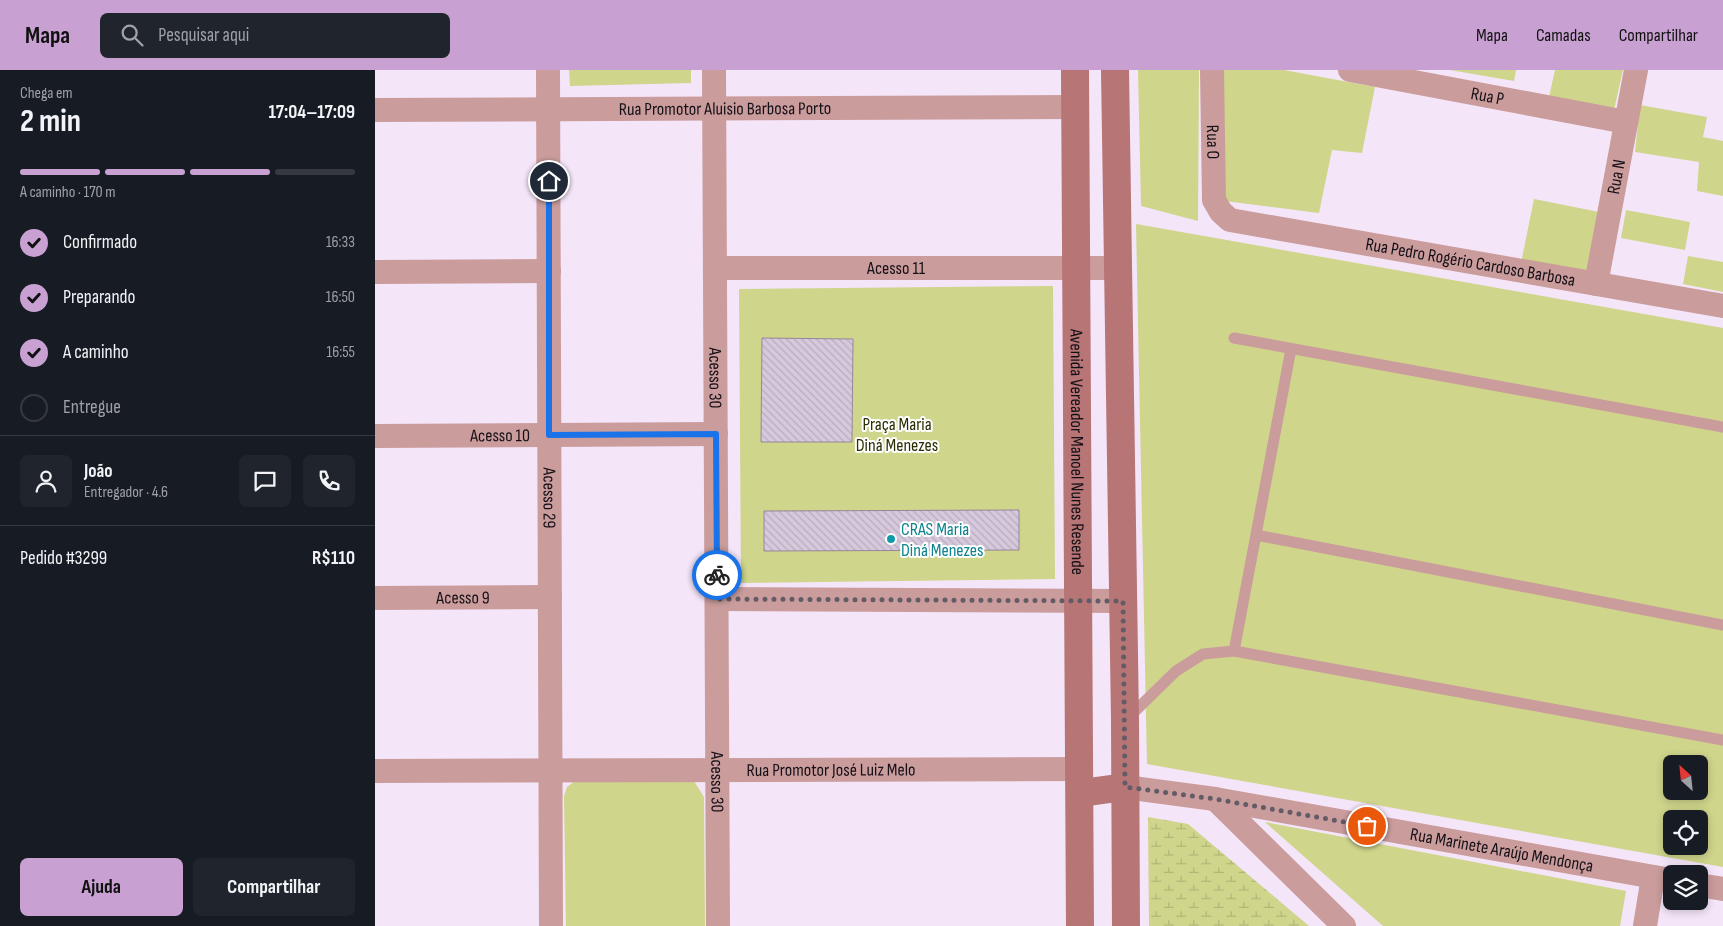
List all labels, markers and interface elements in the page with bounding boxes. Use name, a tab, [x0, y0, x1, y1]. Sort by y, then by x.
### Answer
search box	[100, 13, 450, 58]
text: Mapa	[25, 21, 70, 50]
icon: search	[118, 21, 146, 49]
text: Pesquisar aqui	[158, 24, 249, 47]
text: Mapa	[1476, 25, 1508, 46]
text: Camadas	[1536, 25, 1591, 46]
text: Compartilhar	[1619, 25, 1698, 46]
street label: Rua P	[1469, 83, 1506, 109]
text: Chega em	[20, 84, 73, 103]
street label: Rua Promotor Aluisio Barbosa Porto	[619, 98, 831, 119]
text: 17:04–17:09	[269, 101, 355, 124]
text: 2 min	[20, 102, 81, 141]
street label: Rua O	[1202, 125, 1224, 159]
street label: Rua N	[1603, 158, 1630, 196]
pin	[528, 160, 570, 202]
icon: home	[535, 167, 563, 195]
text: A caminho · 170 m	[20, 183, 115, 202]
icon: check	[20, 229, 48, 257]
text: Confirmado	[63, 231, 137, 254]
text: 16:33	[326, 233, 355, 252]
street label: Rua Pedro Rogério Cardoso Barbosa	[1364, 233, 1577, 291]
street label: Acesso 11	[866, 258, 926, 279]
icon: check	[20, 284, 48, 312]
text: Preparando	[63, 286, 135, 309]
text: 16:50	[326, 288, 355, 307]
street label: Avenida Vereador Manoel Nunes Resende	[1066, 328, 1088, 575]
icon: check	[20, 339, 48, 367]
text: A caminho	[63, 341, 129, 364]
text: 16:55	[327, 343, 355, 362]
street label: Acesso 30	[705, 346, 726, 409]
text: Entregue	[63, 396, 121, 419]
park label: Praça Maria Diná Menezes	[856, 414, 938, 456]
street label: Acesso 10	[469, 425, 530, 446]
button: person	[20, 455, 72, 507]
button: chat	[239, 455, 291, 507]
button: phone	[303, 455, 355, 507]
text: João	[84, 460, 113, 483]
street label: Acesso 29	[539, 467, 560, 528]
text: Entregador · 4.6	[84, 483, 168, 502]
place label: CRAS Maria Diná Menezes	[901, 519, 983, 561]
marker: CRAS Maria Diná Menezes	[885, 533, 897, 545]
text: Pedido #3299	[20, 547, 107, 570]
text: R$110	[312, 547, 355, 570]
courier	[692, 550, 742, 600]
icon: bike	[703, 561, 731, 589]
street label: Acesso 9	[435, 587, 490, 608]
street label: Acesso 30	[707, 750, 728, 813]
north arrow	[1663, 755, 1707, 800]
map controls	[1663, 755, 1708, 910]
street label: Rua Promotor José Luiz Melo	[746, 759, 916, 780]
pin	[1346, 805, 1388, 847]
button: locate	[1663, 810, 1708, 855]
icon: bag	[1353, 812, 1381, 840]
street label: Rua Marinete Araújo Mendonça	[1409, 823, 1595, 877]
button: Ajuda	[20, 858, 183, 916]
button: Compartilhar	[193, 858, 355, 916]
button: layers	[1663, 865, 1708, 910]

